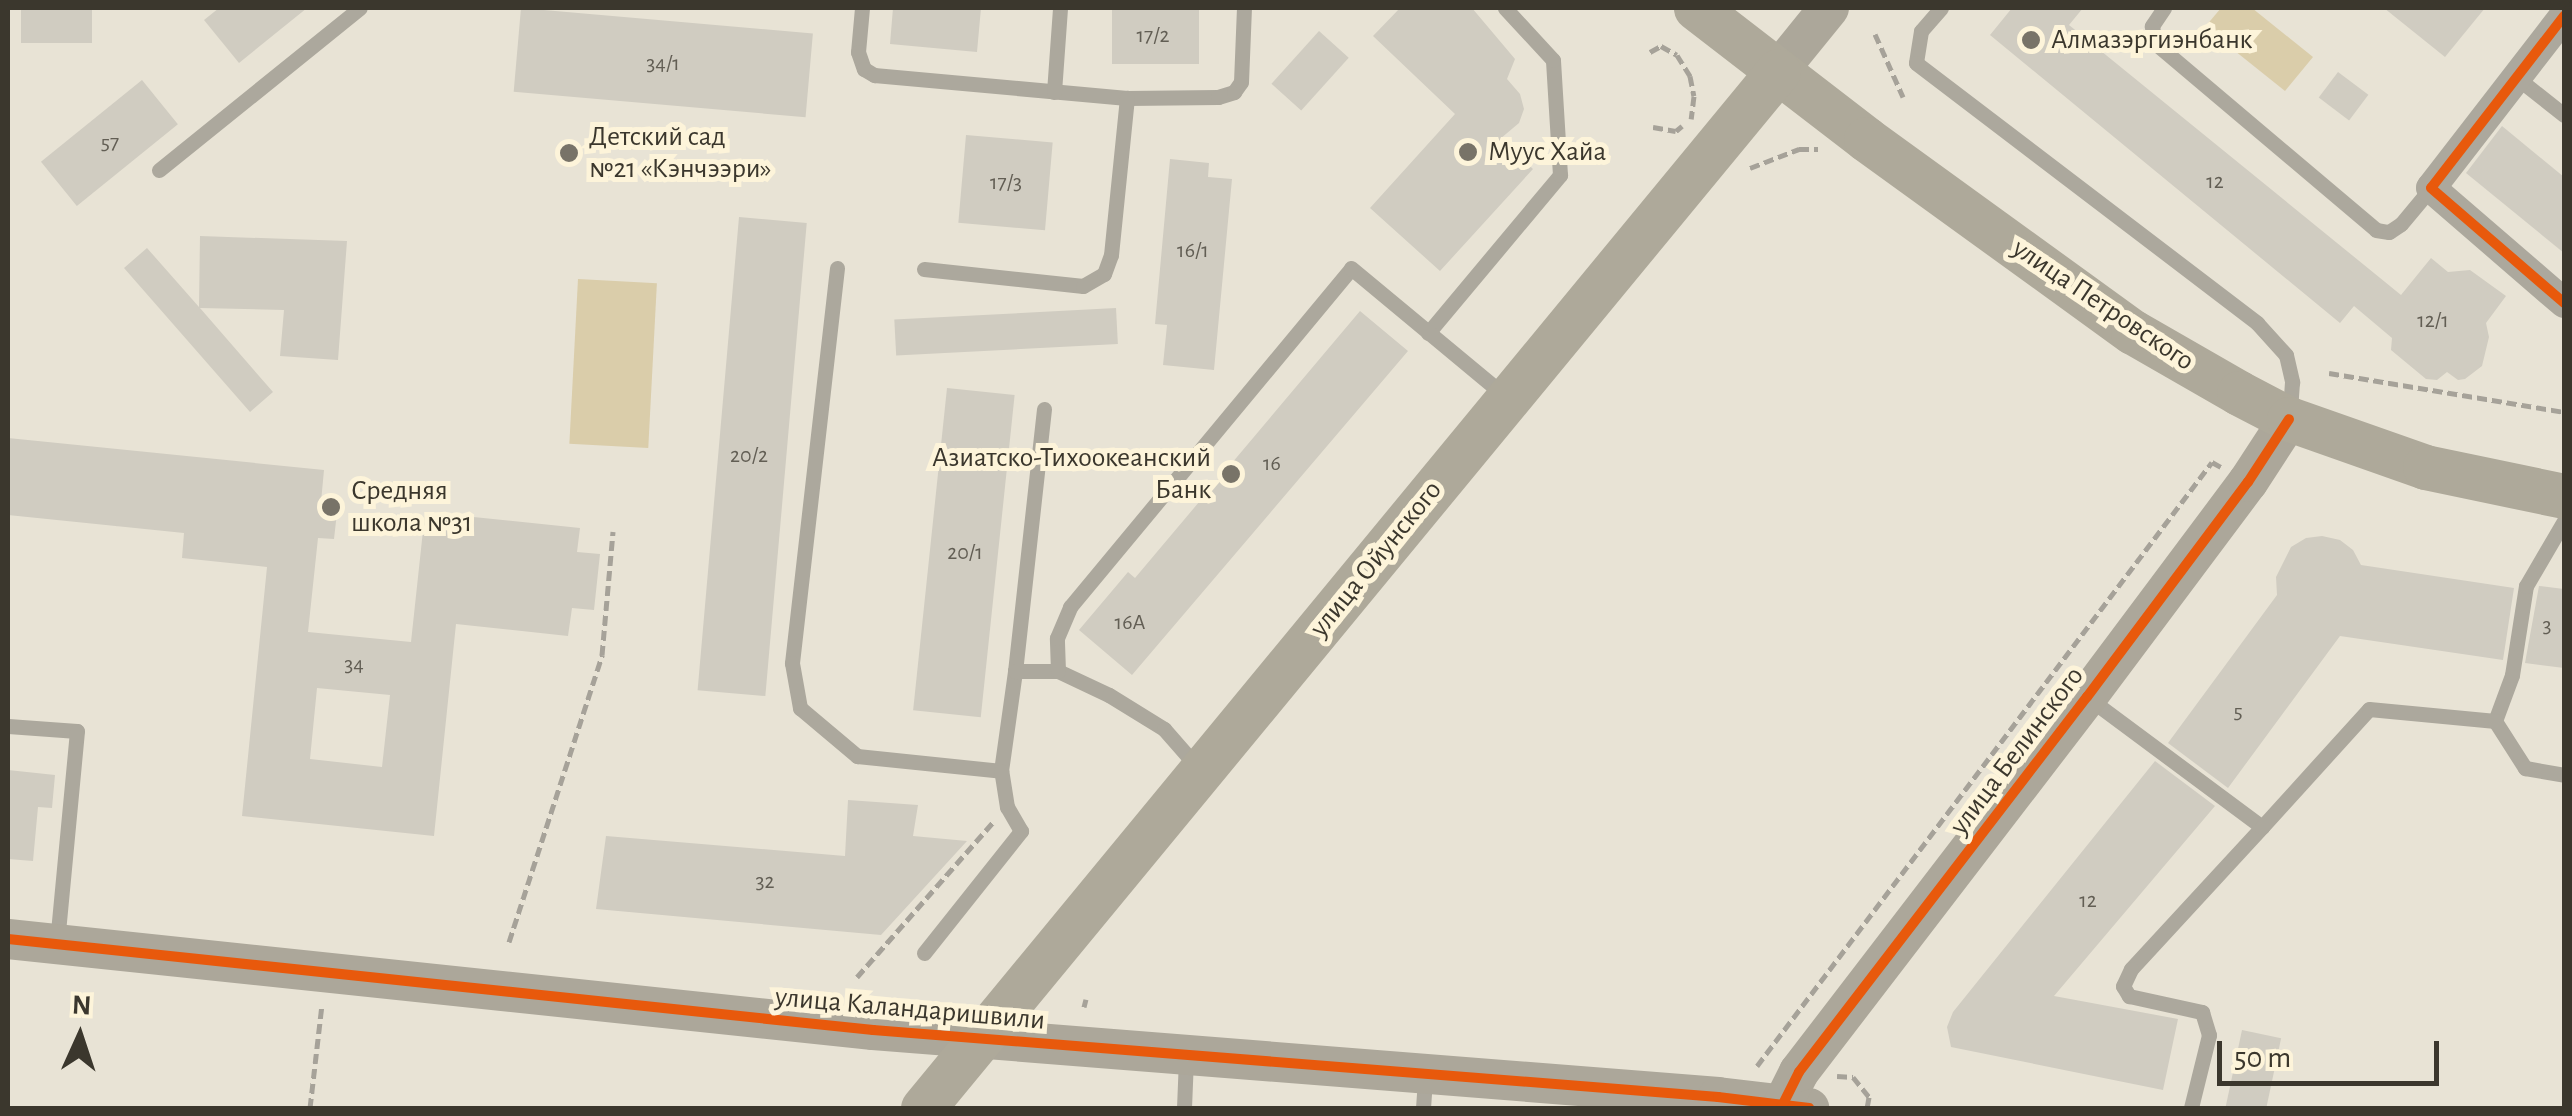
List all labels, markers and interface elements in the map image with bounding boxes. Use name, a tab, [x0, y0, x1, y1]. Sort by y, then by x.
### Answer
house number: 17/2	[1136, 23, 1170, 49]
place label: Алмазэргиэнбанк	[2051, 23, 2252, 57]
marker: Алмазэргиэнбанк	[2020, 29, 2042, 51]
house number: 34/1	[646, 51, 680, 77]
place label: Детский сад №21 «Кэнчээри»	[589, 120, 772, 186]
house number: 57	[101, 130, 119, 156]
place label: Муус Хайа	[1488, 135, 1606, 169]
marker: Муус Хайа	[1457, 141, 1479, 163]
marker: Детский сад №21 «Кэнчээри»	[558, 142, 580, 164]
house number: 12	[2206, 169, 2224, 195]
house number: 17/3	[990, 170, 1022, 196]
street label: улица Петровского	[2006, 232, 2200, 378]
house number: 16/1	[1177, 238, 1209, 264]
house number: 12/1	[2417, 308, 2449, 334]
place label: Азиатско-Тихоокеанский Банк	[932, 441, 1211, 507]
house number: 20/2	[730, 443, 768, 469]
house number: 16	[1263, 451, 1281, 477]
marker: Азиатско-Тихоокеанский Банк	[1220, 463, 1242, 485]
place label: Средняя школа №31	[351, 474, 472, 540]
street label: улица Ойунского	[1303, 474, 1449, 644]
marker: Средняя школа №31	[320, 496, 342, 518]
house number: 20/1	[947, 540, 983, 566]
house number: 16А	[1115, 610, 1145, 636]
house number: 3	[2542, 613, 2552, 639]
house number: 34	[344, 652, 364, 678]
street label: улица Белинского	[1943, 660, 2091, 842]
house number: 5	[2233, 699, 2243, 725]
house number: 32	[755, 869, 775, 895]
house number: 12	[2079, 888, 2097, 914]
street label: улица Каландаришвили	[774, 980, 1046, 1038]
north arrow	[30, 986, 130, 1086]
text: N	[71, 992, 92, 1021]
scale bar	[2222, 1021, 2444, 1083]
text: 50 m	[2234, 1043, 2291, 1073]

